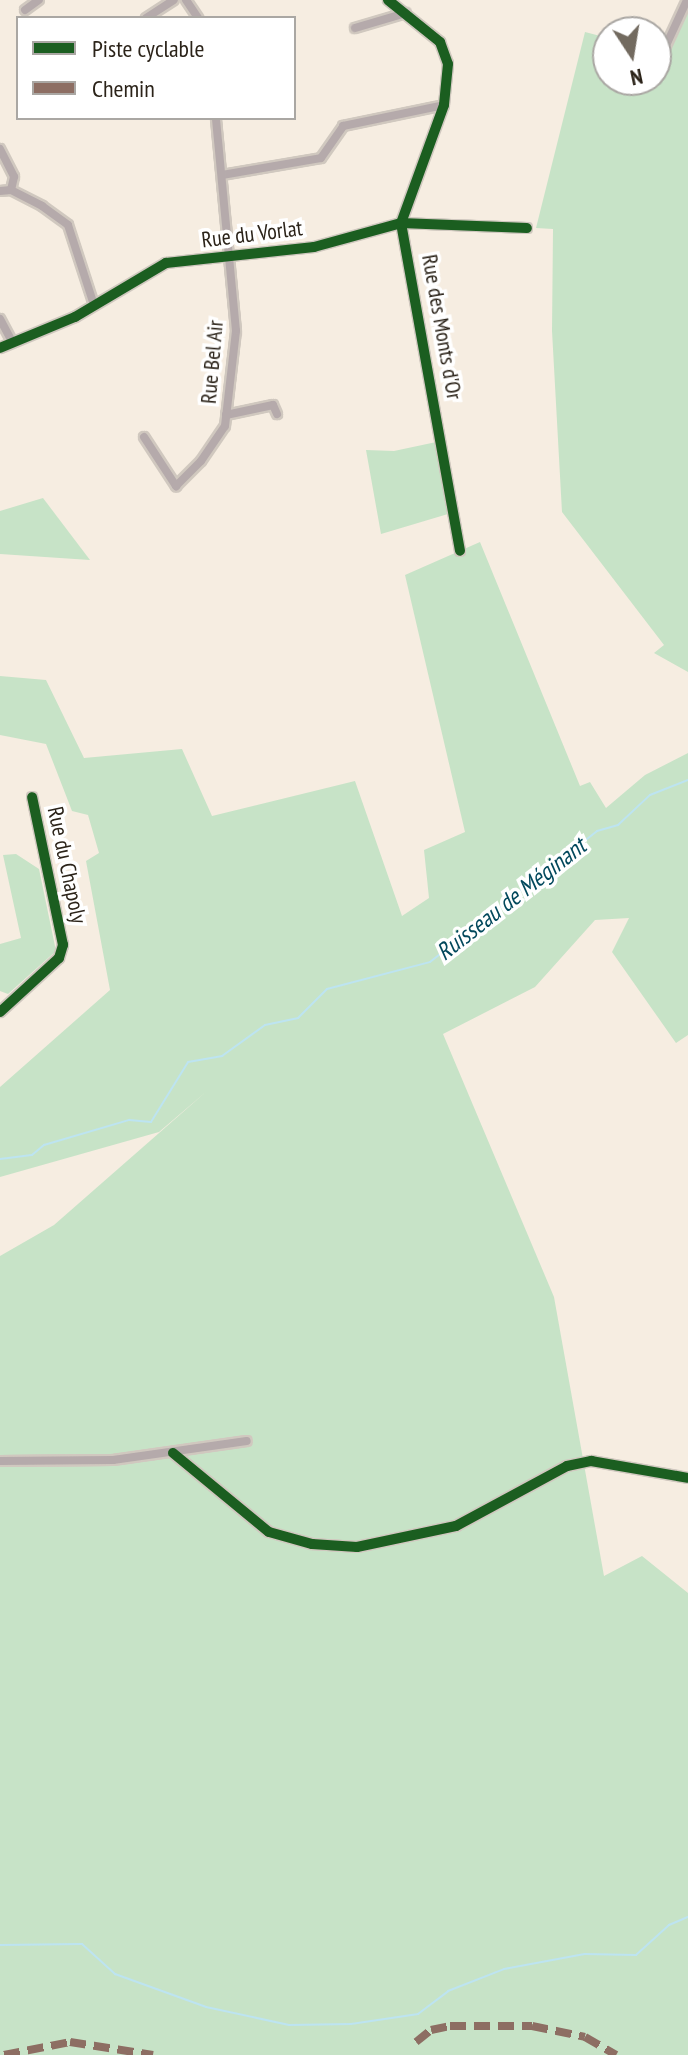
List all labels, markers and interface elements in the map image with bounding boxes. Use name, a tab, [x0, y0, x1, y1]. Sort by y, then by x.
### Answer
legend	[16, 16, 296, 120]
north arrow	[592, 16, 672, 96]
text: Piste cyclable	[92, 33, 205, 64]
text: N	[628, 63, 645, 92]
text: Chemin	[92, 73, 155, 104]
street label: Rue du Vorlat	[200, 215, 304, 253]
street label: Rue des Monts d'Or	[416, 252, 468, 402]
street label: Rue Bel Air	[195, 319, 229, 405]
street label: Rue du Chapoly	[42, 804, 92, 926]
water label: Ruisseau de Méginant	[431, 832, 591, 966]

